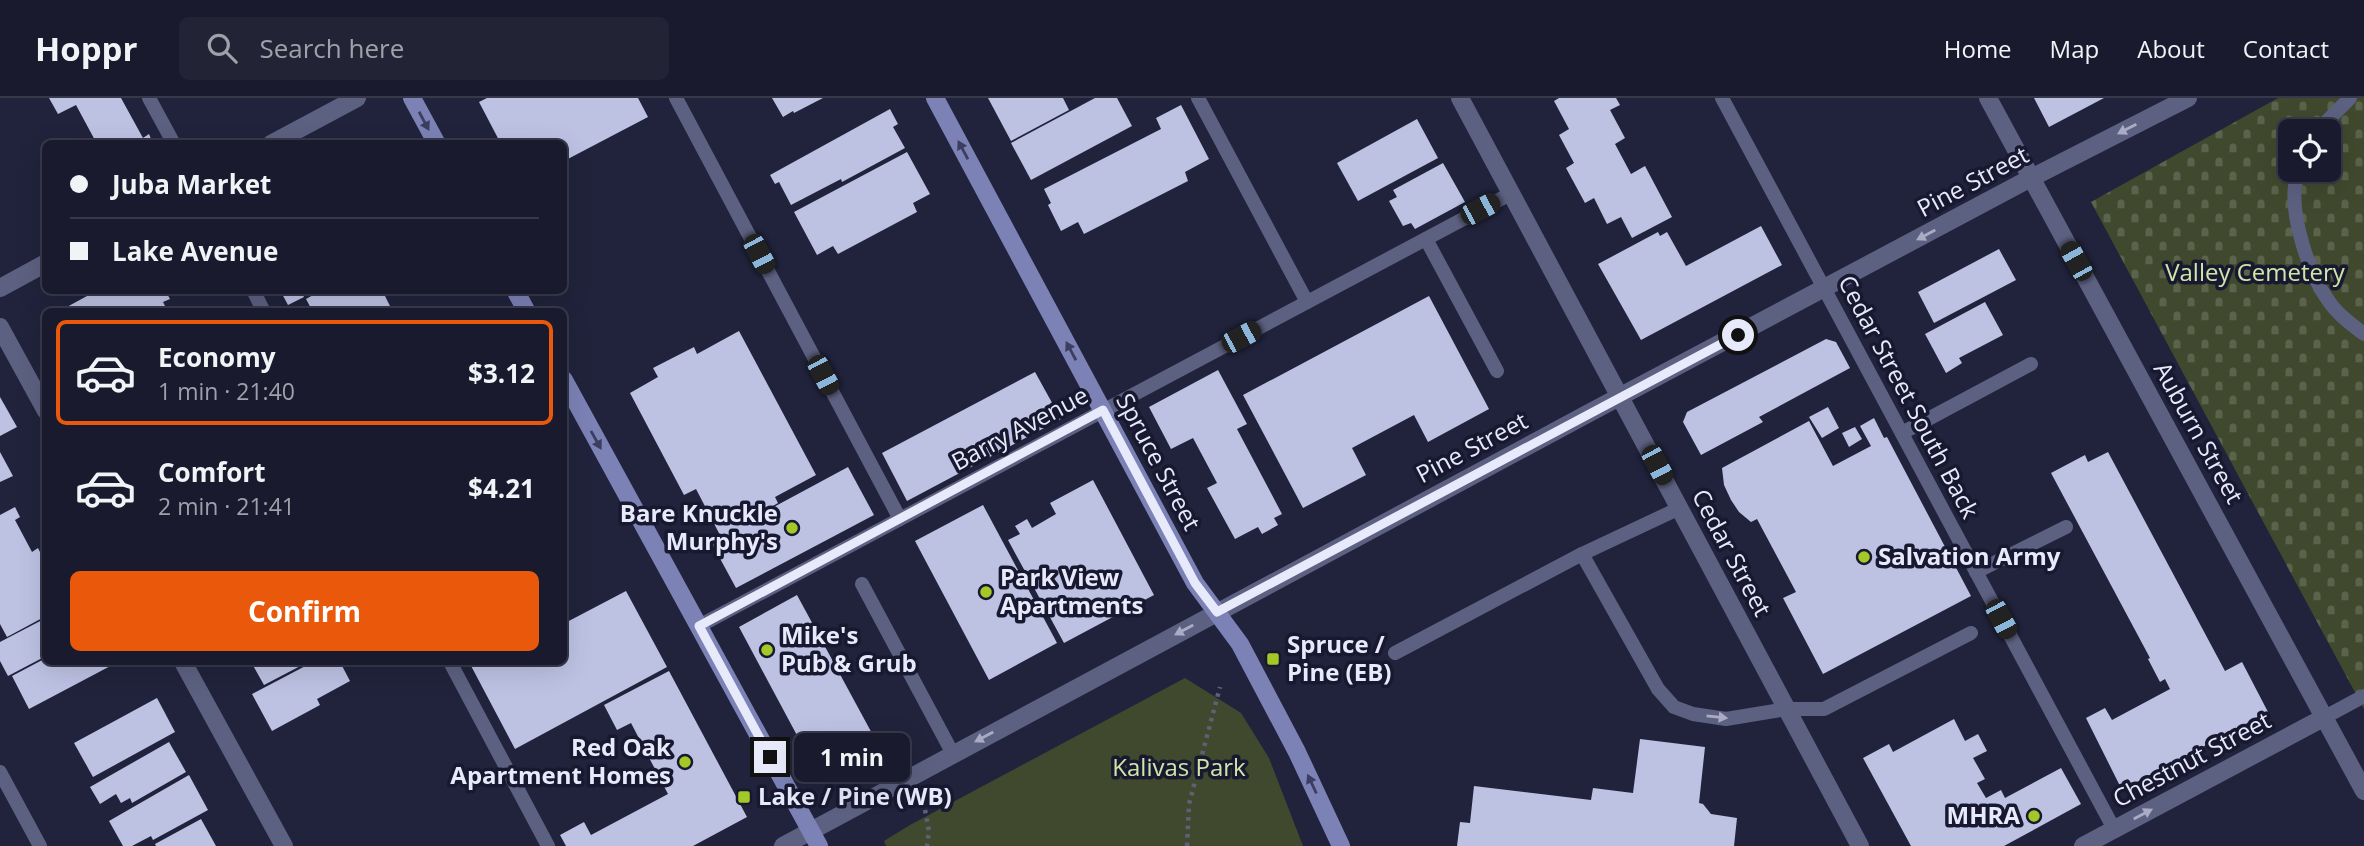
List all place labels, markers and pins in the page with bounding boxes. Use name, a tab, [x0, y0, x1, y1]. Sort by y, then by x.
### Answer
place label: Bare Knuckle Murphy's	[620, 496, 778, 557]
marker: Bare Knuckle Murphy's	[784, 520, 800, 536]
place label: Salvation Army	[1878, 539, 2061, 572]
marker: Salvation Army	[1856, 549, 1872, 565]
place label: Park View Apartments	[1000, 560, 1143, 621]
marker: Park View Apartments	[978, 584, 994, 600]
place label: Mike's Pub & Grub	[781, 618, 917, 679]
place label: Spruce / Pine (EB)	[1287, 627, 1391, 688]
marker: Mike's Pub & Grub	[759, 642, 775, 658]
marker: Spruce / Pine (EB)	[1265, 651, 1281, 667]
place label: Red Oak Apartment Homes	[450, 730, 671, 791]
marker: Red Oak Apartment Homes	[677, 754, 693, 770]
place label: Lake / Pine (WB)	[758, 779, 952, 812]
marker: Lake / Pine (WB)	[736, 789, 752, 805]
place label: MHRA	[1947, 798, 2020, 831]
marker: MHRA	[2026, 808, 2042, 824]

